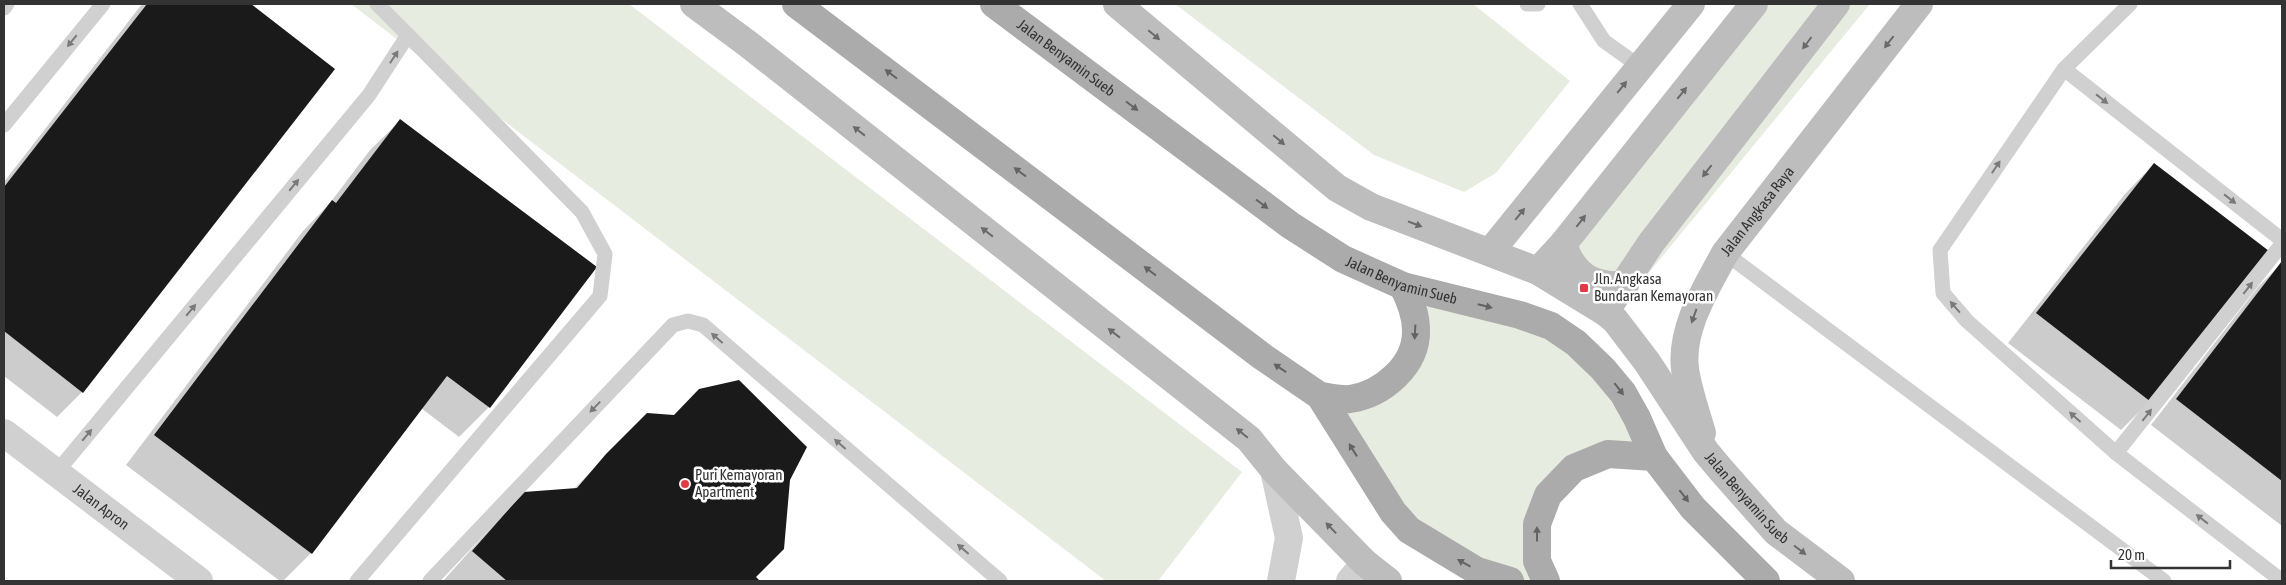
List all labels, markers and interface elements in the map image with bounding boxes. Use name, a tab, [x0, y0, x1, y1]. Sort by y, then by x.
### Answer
street label: Jalan Benyamin Sueb	[1014, 15, 1119, 99]
one-way arrow	[1148, 29, 1160, 41]
one-way arrow	[66, 35, 77, 48]
one-way arrow	[1883, 35, 1894, 48]
one-way arrow	[1801, 36, 1812, 49]
one-way arrow	[389, 50, 398, 63]
one-way arrow	[885, 69, 898, 80]
one-way arrow	[1616, 81, 1627, 94]
one-way arrow	[1676, 87, 1687, 100]
one-way arrow	[2095, 94, 2108, 105]
one-way arrow	[1125, 101, 1138, 112]
one-way arrow	[853, 126, 866, 137]
one-way arrow	[1272, 134, 1285, 145]
one-way arrow	[1992, 161, 2001, 174]
street label: Jalan Angkasa Raya	[1717, 163, 1797, 259]
one-way arrow	[1702, 164, 1713, 177]
one-way arrow	[1014, 167, 1027, 178]
one-way arrow	[289, 179, 300, 192]
one-way arrow	[2223, 194, 2236, 205]
one-way arrow	[1255, 199, 1269, 209]
one-way arrow	[1515, 208, 1526, 221]
one-way arrow	[1575, 214, 1586, 227]
one-way arrow	[1408, 221, 1423, 228]
one-way arrow	[980, 227, 994, 237]
street label: Jalan Benyamin Sueb	[1343, 252, 1459, 307]
one-way arrow	[1144, 265, 1157, 276]
place label: Jln. Angkasa Bundaran Kemayoran	[1594, 270, 1713, 304]
one-way arrow	[2242, 281, 2253, 294]
marker: Jln. Angkasa Bundaran Kemayoran	[1578, 282, 1590, 294]
one-way arrow	[1950, 301, 1961, 314]
one-way arrow	[1477, 302, 1492, 310]
one-way arrow	[185, 304, 196, 317]
one-way arrow	[1690, 309, 1698, 324]
one-way arrow	[1410, 325, 1418, 341]
one-way arrow	[1108, 327, 1121, 338]
one-way arrow	[711, 332, 724, 343]
one-way arrow	[1273, 363, 1286, 373]
one-way arrow	[1614, 382, 1624, 395]
one-way arrow	[589, 401, 601, 413]
one-way arrow	[2141, 409, 2152, 422]
one-way arrow	[2070, 411, 2082, 423]
one-way arrow	[1236, 428, 1249, 439]
one-way arrow	[81, 429, 92, 441]
one-way arrow	[834, 438, 847, 449]
one-way arrow	[1348, 444, 1357, 457]
street label: Jalan Benyamin Sueb	[1702, 448, 1793, 547]
place label: Puri Kemayoran Apartment	[695, 466, 783, 500]
marker: Puri Kemayoran Apartment	[679, 478, 691, 490]
street label: Jalan Apron	[70, 480, 133, 533]
one-way arrow	[1679, 489, 1690, 502]
one-way arrow	[2195, 514, 2208, 525]
one-way arrow	[1325, 522, 1337, 534]
one-way arrow	[1533, 526, 1541, 542]
scale bar	[2111, 538, 2230, 570]
one-way arrow	[957, 544, 970, 555]
one-way arrow	[1793, 545, 1807, 555]
text: 20 m	[2118, 546, 2145, 563]
one-way arrow	[1458, 559, 1471, 568]

